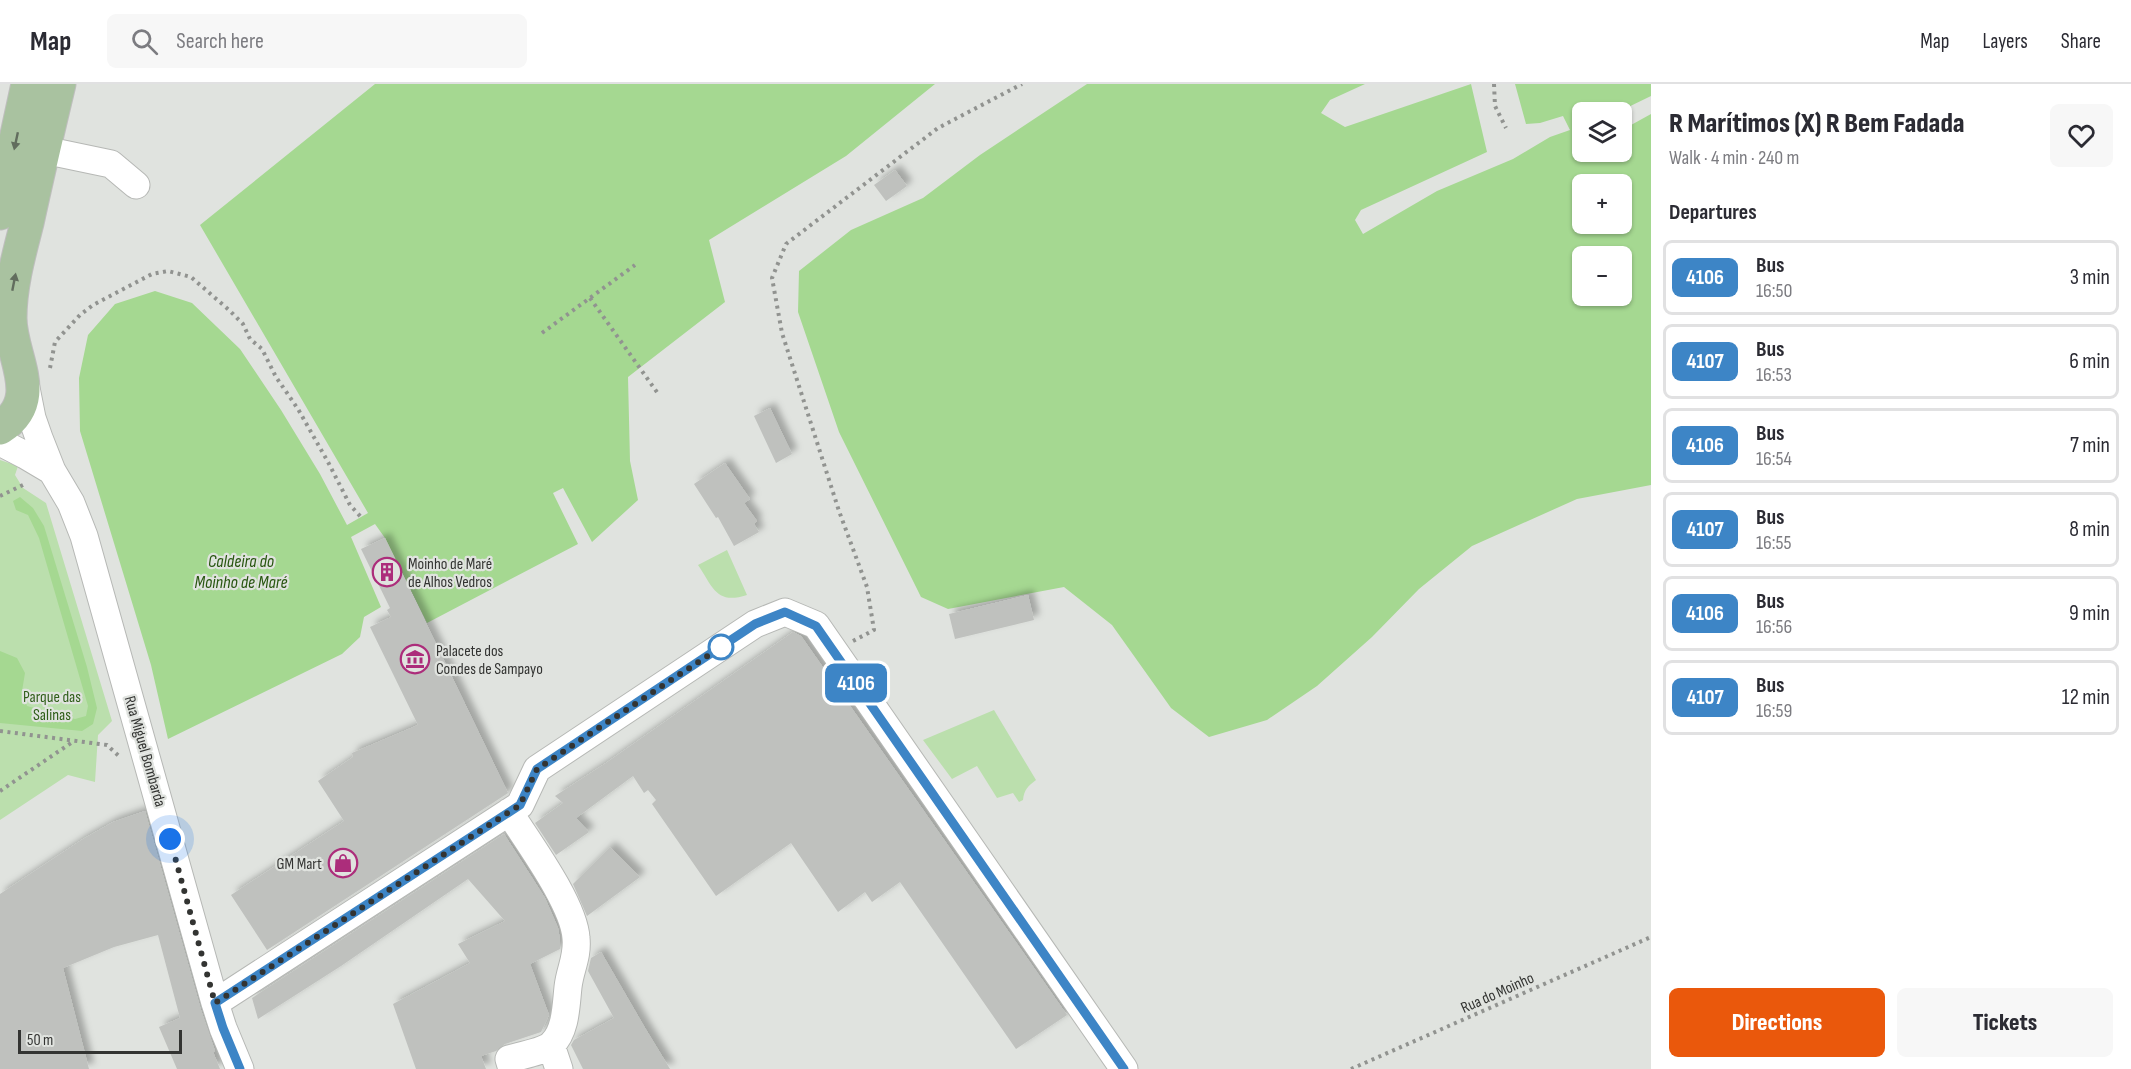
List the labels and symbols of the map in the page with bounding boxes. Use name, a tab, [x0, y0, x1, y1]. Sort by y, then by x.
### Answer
one-way arrow	[11, 132, 20, 151]
one-way arrow	[9, 272, 18, 291]
water label: Caldeira do Moinho de Maré	[194, 551, 288, 593]
place label: Moinho de Maré de Alhos Vedros	[408, 555, 492, 592]
building icon: Moinho de Maré de Alhos Vedros	[371, 556, 403, 588]
unlabelled marker	[708, 634, 734, 660]
place label: Palacete dos Condes de Sampayo	[436, 642, 543, 679]
museum icon: Palacete dos Condes de Sampayo	[399, 643, 431, 675]
line badge: 4106	[814, 664, 898, 702]
park label: Parque das Salinas	[23, 688, 81, 725]
street label: Rua Miguel Bombarda	[120, 694, 169, 809]
your location	[155, 824, 185, 854]
shop icon: GM Mart	[327, 847, 359, 879]
place label: GM Mart	[277, 855, 322, 874]
street label: Rua do Moinho	[1458, 969, 1537, 1018]
scale bar	[18, 1027, 182, 1054]

